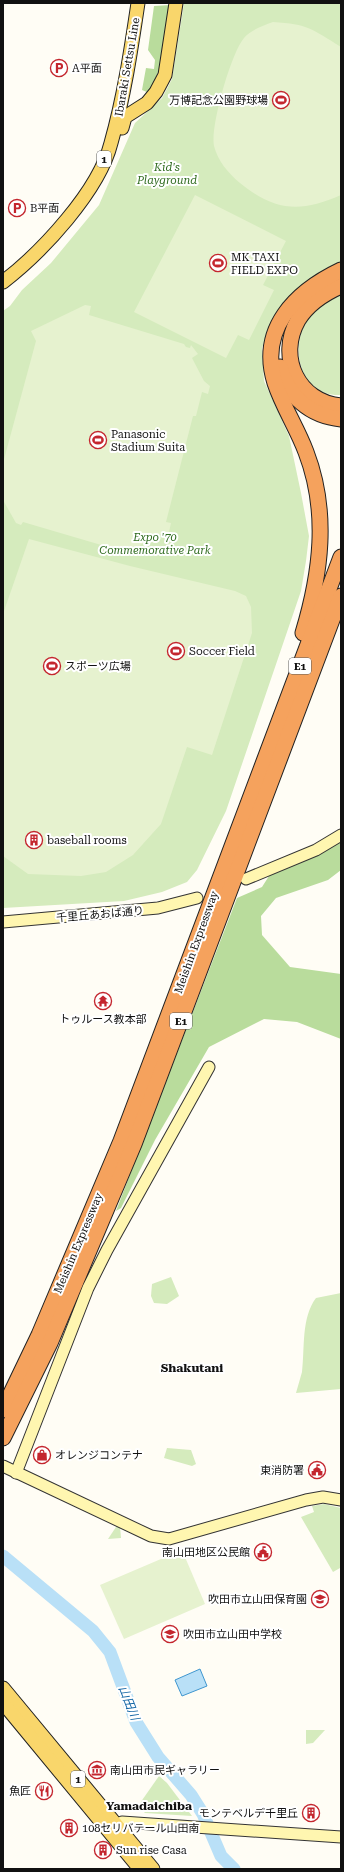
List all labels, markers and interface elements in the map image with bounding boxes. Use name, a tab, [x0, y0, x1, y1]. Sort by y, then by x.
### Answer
street label: Ibaraki Settsu Line	[112, 17, 143, 118]
parking icon: A平面	[49, 58, 69, 78]
place label: A平面	[72, 62, 102, 75]
sports icon: 万博記念公園野球場	[271, 90, 291, 110]
place label: 万博記念公園野球場	[169, 94, 268, 107]
road number: 1	[97, 151, 111, 167]
park label: Kid's Playground	[136, 161, 197, 187]
parking icon: B平面	[7, 198, 27, 218]
place label: B平面	[30, 202, 59, 215]
place label: MK TAXI FIELD EXPO	[231, 251, 298, 277]
sports icon: MK TAXI FIELD EXPO	[208, 253, 228, 273]
place label: Panasonic Stadium Suita	[111, 428, 185, 454]
sports icon: Panasonic Stadium Suita	[88, 430, 108, 450]
park label: Expo '70 Commemorative Park	[99, 531, 211, 557]
sports icon: Soccer Field	[166, 641, 186, 661]
place label: Soccer Field	[189, 645, 255, 658]
sports icon: スポーツ広場	[42, 656, 62, 676]
road number: E1	[289, 658, 311, 674]
place label: スポーツ広場	[65, 660, 131, 673]
building icon: baseball rooms	[24, 830, 44, 850]
place label: baseball rooms	[47, 834, 127, 847]
street label: Meishin Expressway	[172, 889, 221, 995]
street label: 千里丘あおば通り	[56, 904, 144, 925]
temple icon: トゥルース教本部	[93, 991, 113, 1011]
place label: トゥルース教本部	[59, 1013, 147, 1026]
road number: E1	[170, 1013, 192, 1029]
street label: Meishin Expressway	[51, 1190, 106, 1296]
district label: Shakutani	[161, 1361, 223, 1375]
shop icon: オレンジコンテナ	[32, 1445, 52, 1465]
place label: オレンジコンテナ	[55, 1449, 143, 1462]
public building icon: 東消防署	[307, 1460, 327, 1480]
place label: 東消防署	[260, 1464, 304, 1477]
public building icon: 南山田地区公民館	[253, 1542, 273, 1562]
place label: 南山田地区公民館	[162, 1546, 250, 1559]
school or university icon: 吹田市立山田保育園	[310, 1589, 330, 1609]
place label: 吹田市立山田保育園	[208, 1593, 307, 1606]
school or university icon: 吹田市立山田中学校	[160, 1624, 180, 1644]
place label: 吹田市立山田中学校	[183, 1628, 282, 1641]
water label: 山田川	[116, 1684, 143, 1724]
museum icon: 南山田市民ギャラリー	[87, 1760, 107, 1780]
place label: 南山田市民ギャラリー	[110, 1764, 220, 1777]
road number: 1	[71, 1771, 85, 1787]
restaurant icon: 魚匠	[34, 1781, 54, 1801]
place label: 魚匠	[9, 1785, 31, 1798]
district label: Yamadaichiba	[106, 1799, 192, 1813]
building icon: モンテベルデ千里丘	[301, 1803, 321, 1823]
place label: モンテベルデ千里丘	[199, 1807, 298, 1820]
building icon: 108セリバテール山田南	[59, 1818, 79, 1838]
place label: 108セリバテール山田南	[82, 1822, 199, 1835]
building icon: Sun rise Casa	[93, 1840, 113, 1860]
place label: Sun rise Casa	[116, 1844, 187, 1857]

